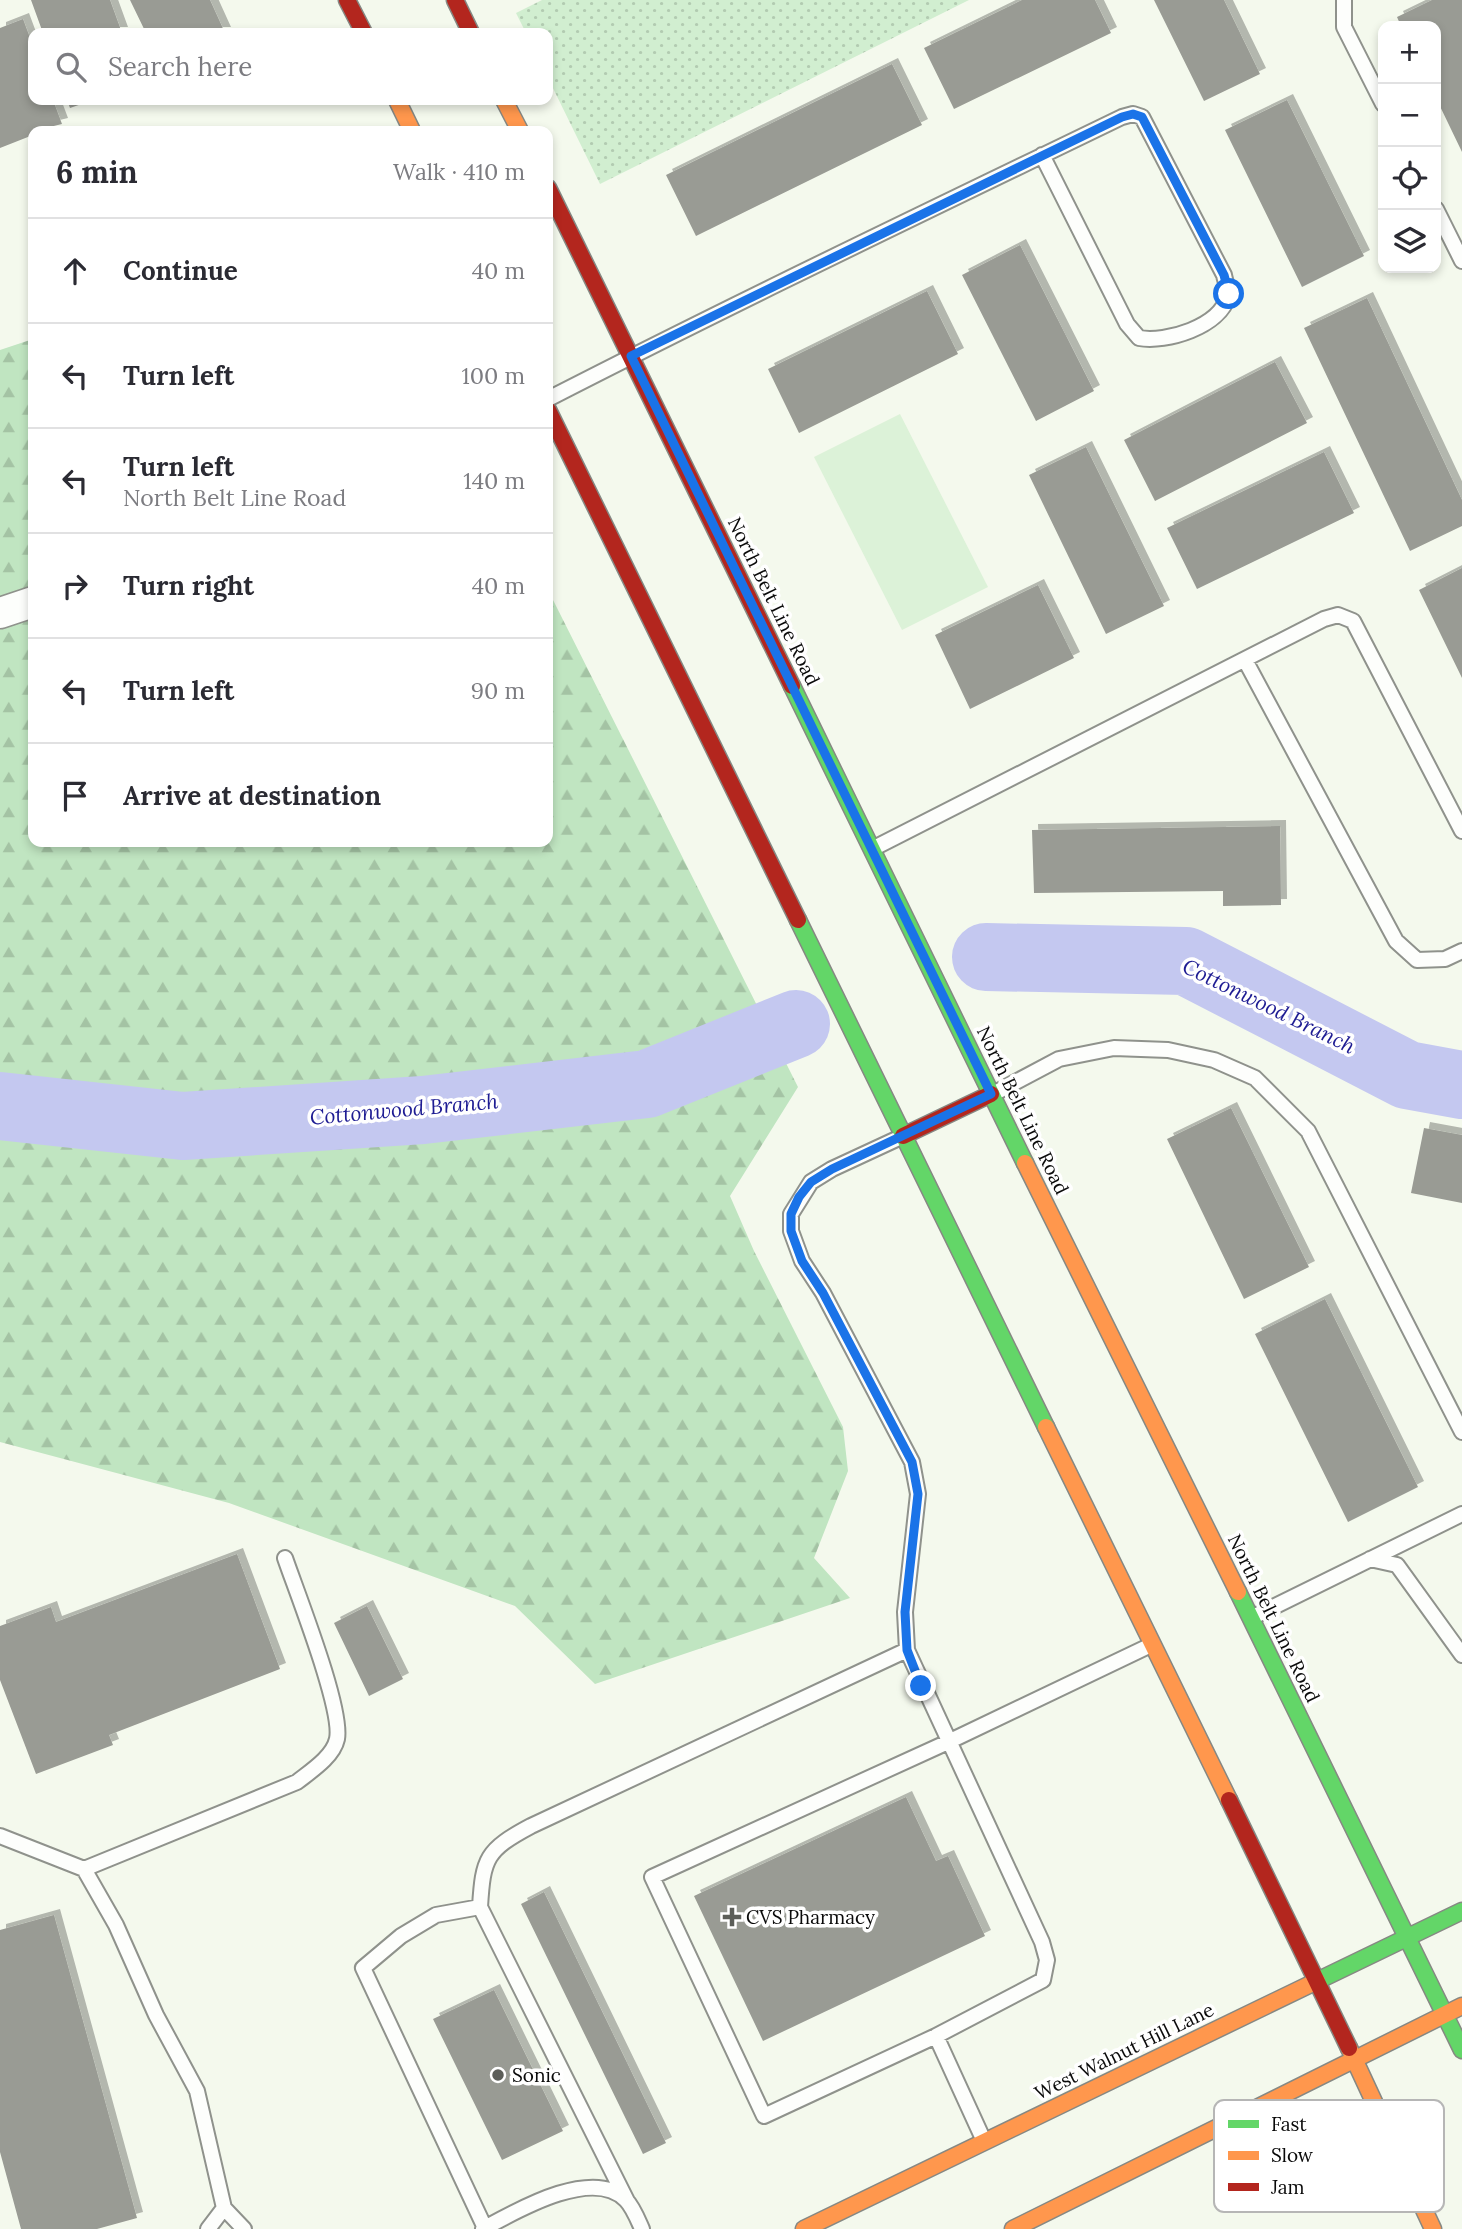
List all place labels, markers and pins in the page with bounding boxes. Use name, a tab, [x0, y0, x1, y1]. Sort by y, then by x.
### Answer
place label: CVS Pharmacy	[746, 1905, 875, 1929]
marker: CVS Pharmacy	[724, 1909, 740, 1925]
place label: Sonic	[512, 2063, 561, 2087]
marker: Sonic	[490, 2067, 506, 2083]

